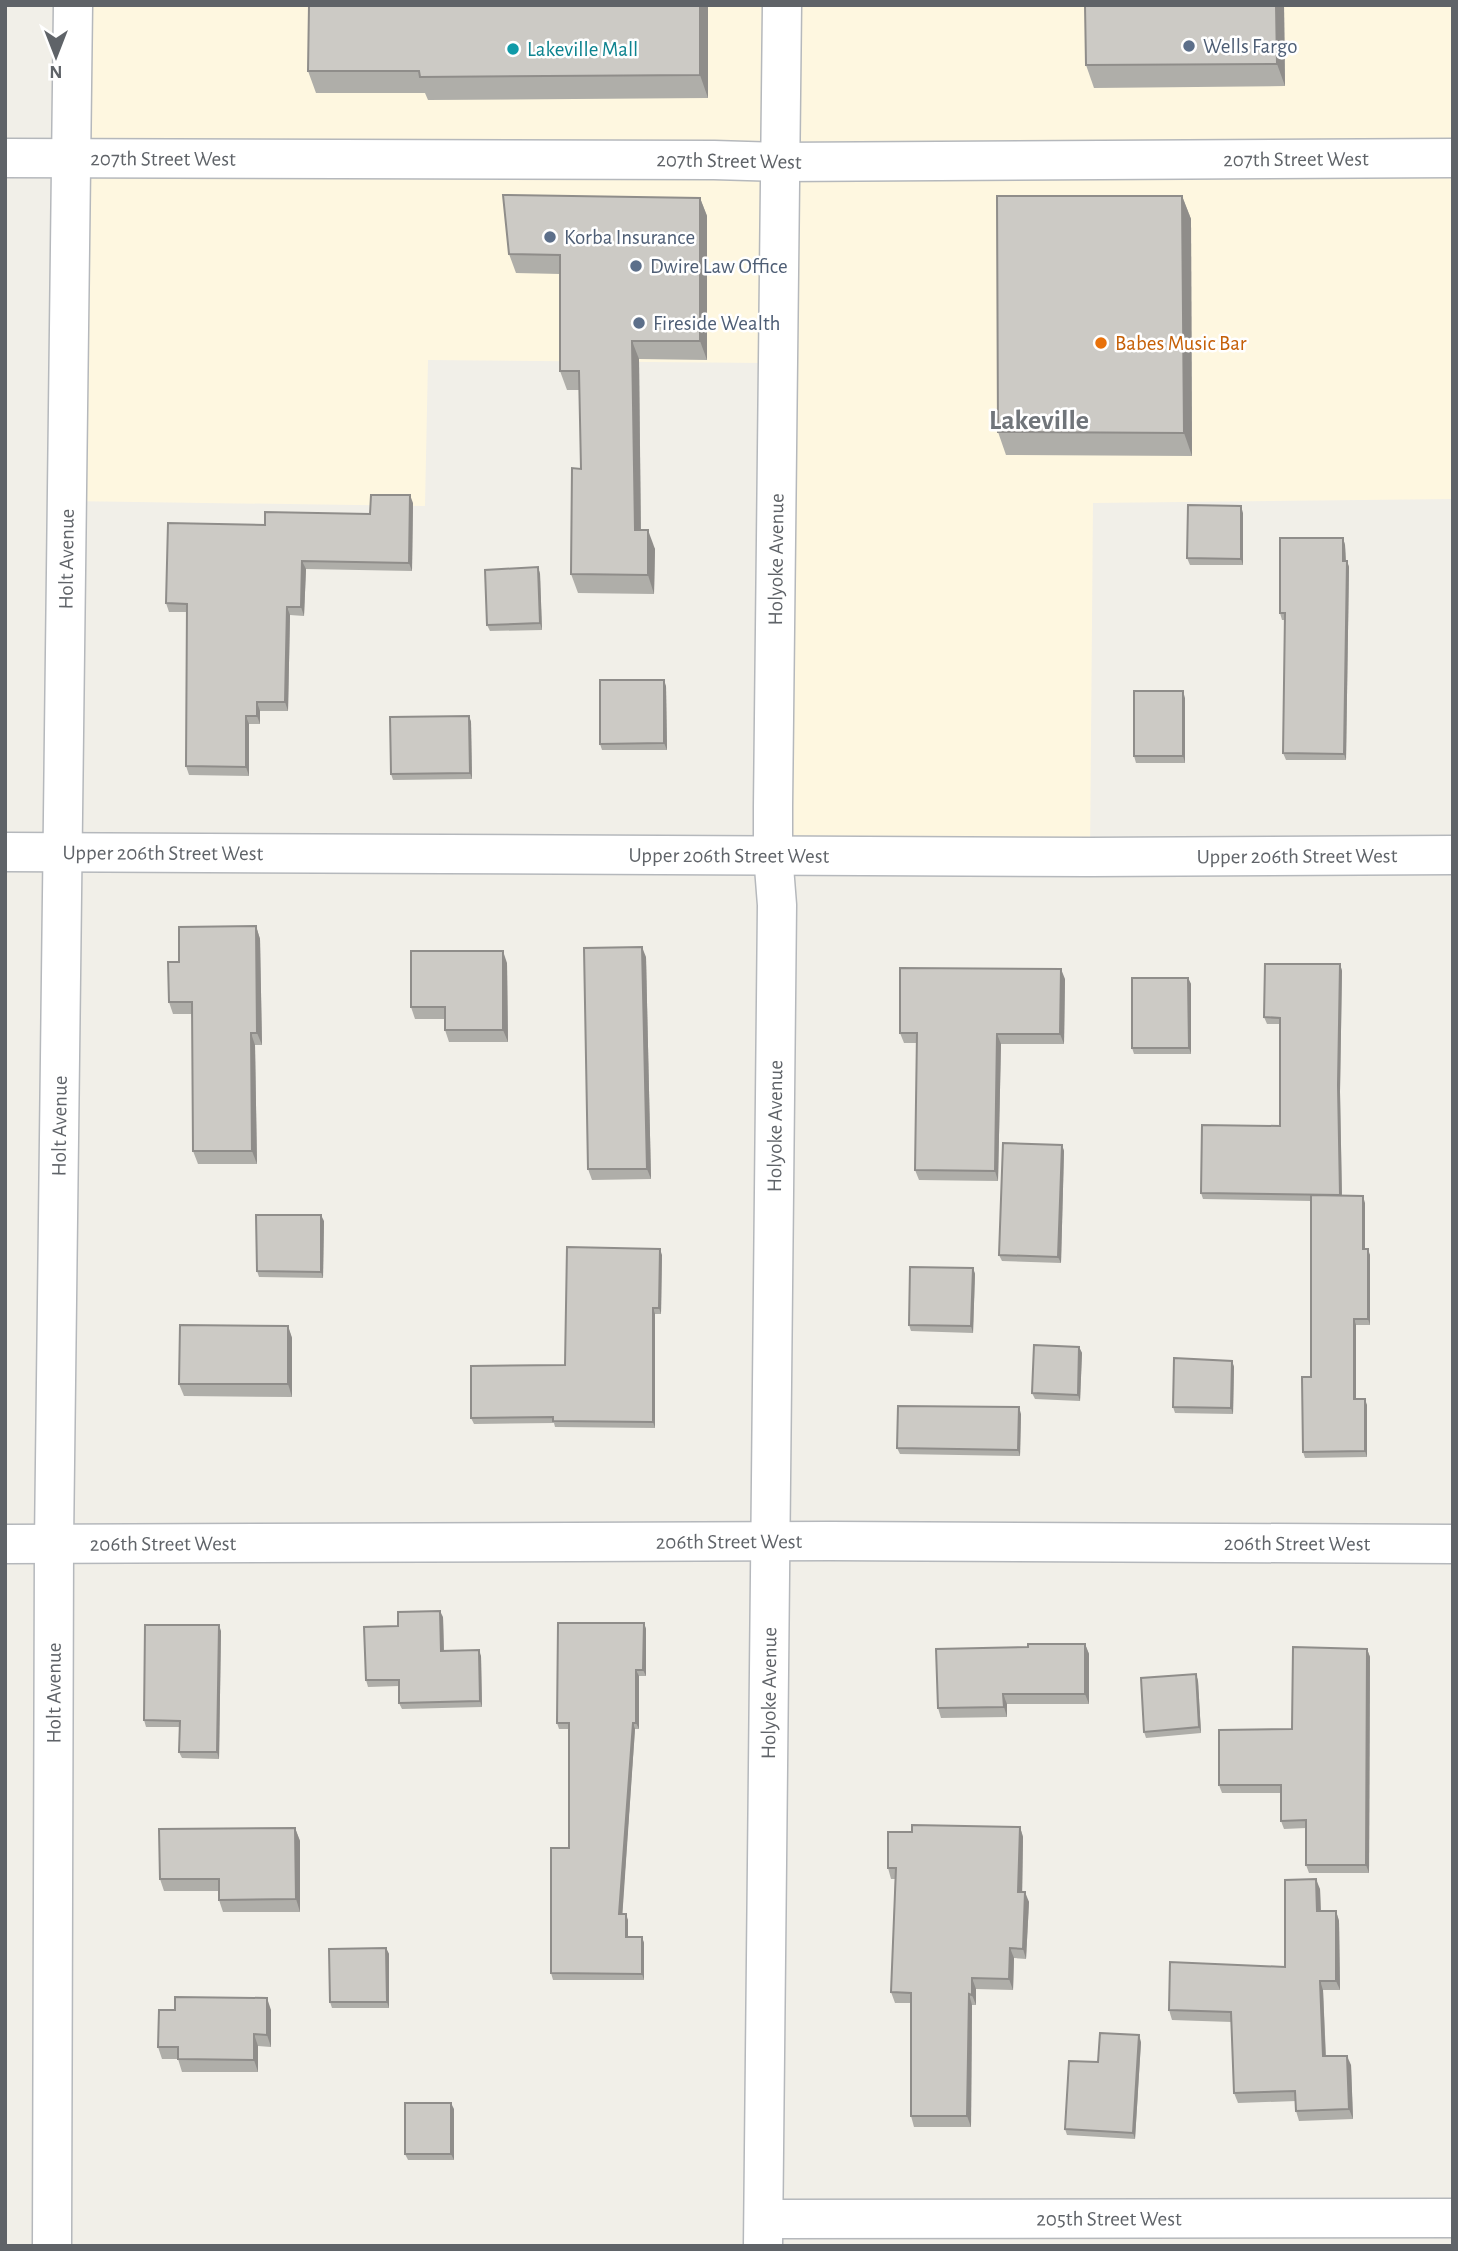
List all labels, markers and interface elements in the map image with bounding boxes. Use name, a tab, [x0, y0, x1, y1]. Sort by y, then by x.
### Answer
north arrow	[21, 21, 91, 91]
place label: Wells Fargo	[1203, 36, 1297, 57]
marker: Wells Fargo	[1181, 38, 1197, 54]
place label: Lakeville Mall	[527, 39, 638, 60]
marker: Lakeville Mall	[505, 41, 521, 57]
text: N	[49, 62, 63, 81]
street label: 207th Street West	[90, 148, 236, 169]
street label: 207th Street West	[1223, 148, 1369, 170]
street label: 207th Street West	[656, 149, 802, 173]
place label: Korba Insurance	[564, 227, 695, 248]
marker: Korba Insurance	[542, 229, 558, 245]
place label: Dwire Law Office	[650, 256, 788, 277]
marker: Dwire Law Office	[628, 258, 644, 274]
place label: Fireside Wealth	[653, 313, 781, 334]
marker: Fireside Wealth	[631, 315, 647, 331]
place label: Babes Music Bar	[1115, 333, 1247, 354]
marker: Babes Music Bar	[1093, 335, 1109, 351]
district label: Lakeville	[989, 407, 1089, 435]
street label: Holyoke Avenue	[765, 493, 787, 625]
street label: Holt Avenue	[55, 509, 77, 610]
street label: Upper 206th Street West	[63, 842, 264, 864]
street label: Upper 206th Street West	[629, 844, 830, 866]
street label: Upper 206th Street West	[1197, 845, 1398, 867]
street label: Holyoke Avenue	[764, 1060, 786, 1192]
street label: Holt Avenue	[48, 1075, 70, 1177]
street label: 206th Street West	[656, 1531, 803, 1552]
street label: 206th Street West	[1224, 1532, 1371, 1554]
street label: 206th Street West	[90, 1533, 237, 1554]
street label: Holyoke Avenue	[758, 1627, 780, 1759]
street label: Holt Avenue	[43, 1643, 64, 1743]
street label: 205th Street West	[1036, 2208, 1182, 2229]

